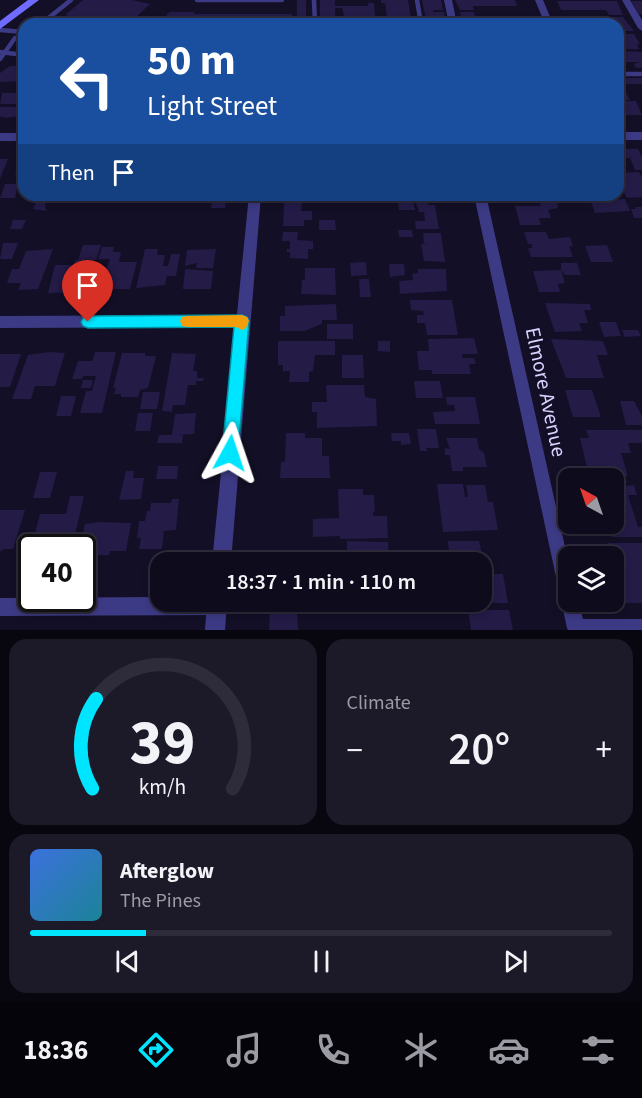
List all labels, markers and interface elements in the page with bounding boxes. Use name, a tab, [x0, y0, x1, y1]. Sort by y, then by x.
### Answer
text: 50 m	[147, 31, 236, 91]
icon: left	[48, 42, 126, 120]
text: Light Street	[147, 87, 277, 126]
icon: arrive	[107, 156, 140, 189]
text: Then	[48, 157, 95, 189]
pin	[62, 260, 113, 322]
icon: arrive	[71, 269, 104, 302]
street label: Elmore Avenue	[518, 324, 574, 460]
position arrow	[198, 421, 262, 485]
north arrow	[558, 468, 624, 534]
map controls	[558, 468, 624, 612]
speed limit sign: 40	[18, 534, 96, 612]
button: layers	[558, 546, 624, 612]
text: 18:37 · 1 min · 110 m	[226, 566, 416, 598]
text: Climate	[347, 689, 411, 717]
text: 39	[130, 699, 196, 788]
text: 20°	[448, 718, 510, 782]
text: −	[347, 727, 363, 774]
text: +	[596, 727, 612, 774]
text: km/h	[139, 772, 187, 803]
text: Afterglow	[120, 855, 214, 887]
text: The Pines	[120, 887, 201, 915]
icon: previous	[111, 945, 144, 978]
icon: pause	[305, 945, 338, 978]
icon: next	[499, 945, 532, 978]
icon: directions	[135, 1029, 177, 1071]
icon: music	[223, 1029, 265, 1071]
icon: phone	[312, 1029, 354, 1071]
icon: climate	[400, 1029, 442, 1071]
icon: car	[488, 1029, 530, 1071]
icon: filters	[577, 1029, 619, 1071]
text: 18:36	[23, 1031, 88, 1070]

